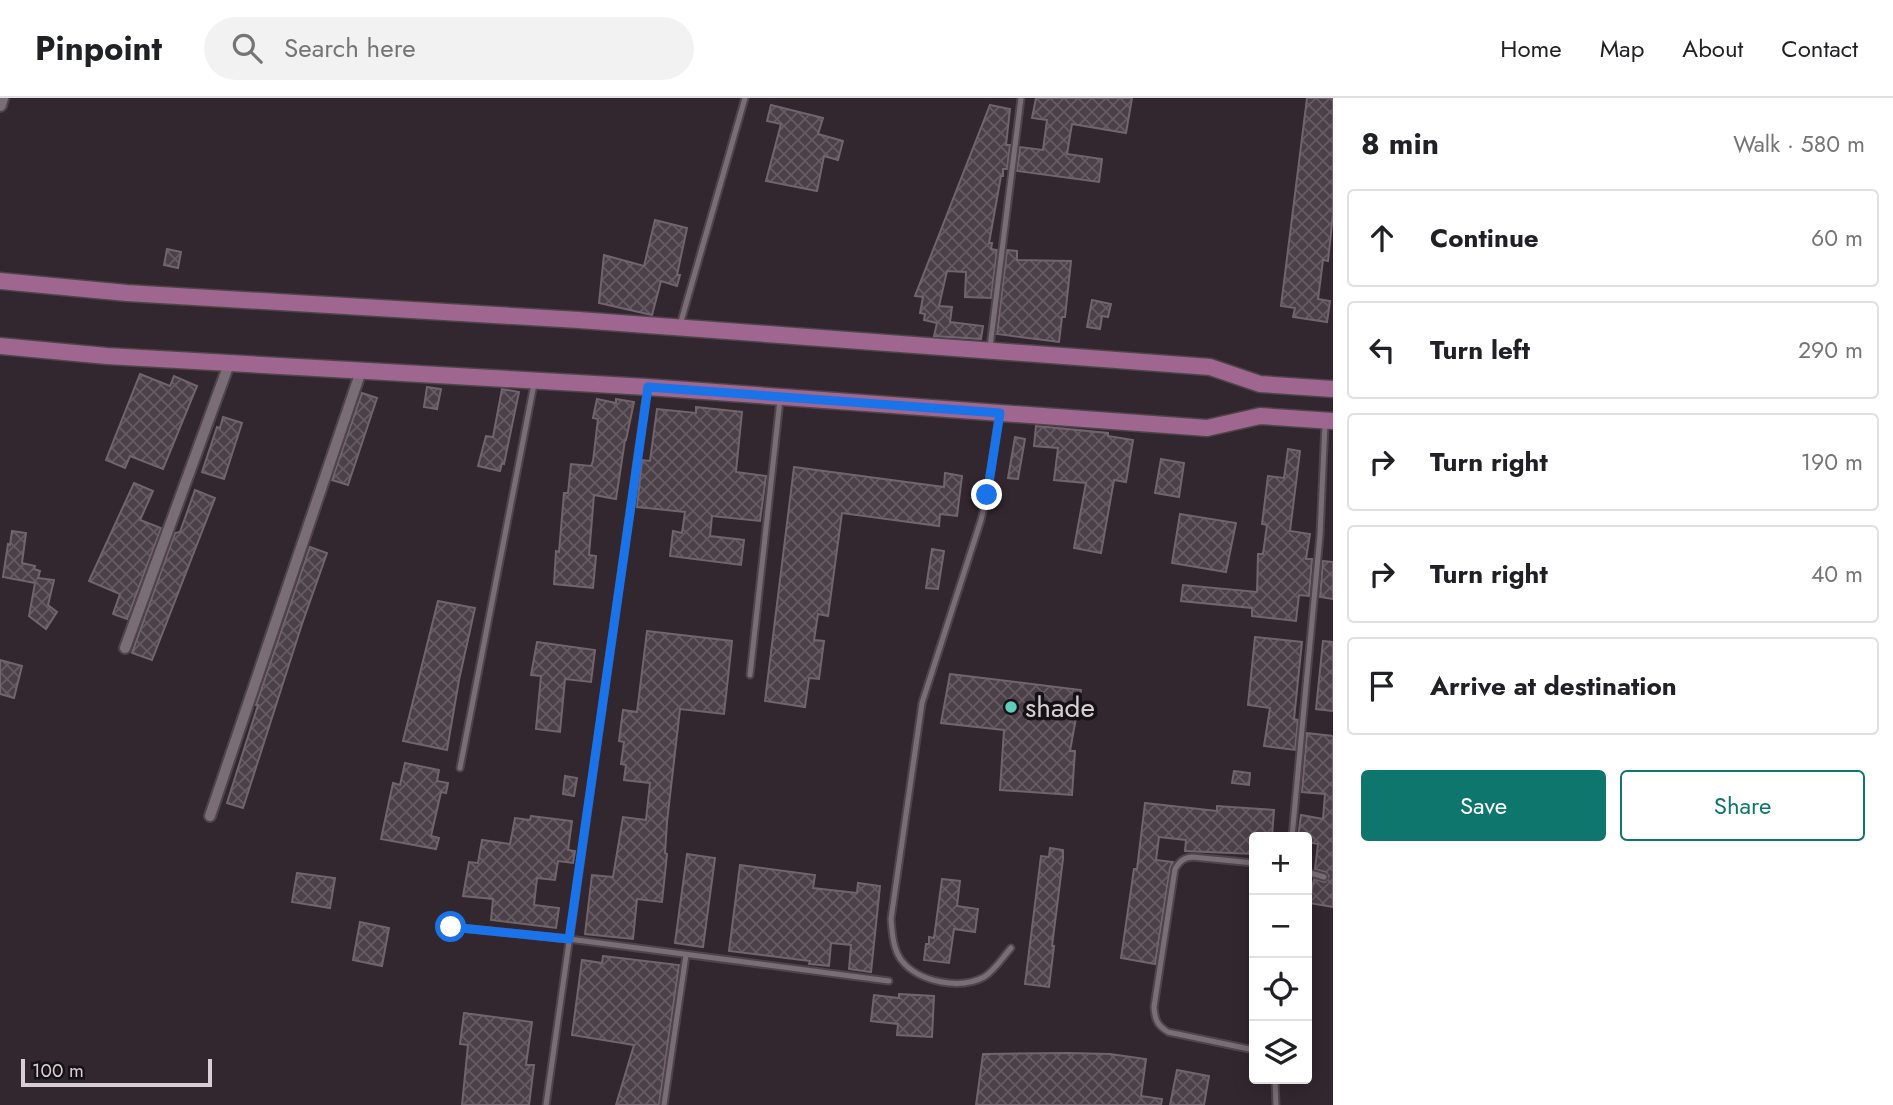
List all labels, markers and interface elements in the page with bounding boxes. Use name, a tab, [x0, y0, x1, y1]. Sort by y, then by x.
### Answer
search box	[204, 17, 694, 80]
text: Pinpoint	[35, 25, 162, 72]
icon: search	[228, 29, 266, 67]
text: Search here	[284, 29, 416, 67]
text: Home	[1500, 31, 1562, 66]
text: Map	[1600, 31, 1644, 66]
text: About	[1682, 31, 1743, 66]
text: Contact	[1781, 31, 1858, 66]
text: 8 min	[1361, 122, 1439, 165]
text: Walk · 580 m	[1733, 127, 1865, 161]
icon: ahead	[1363, 219, 1401, 257]
text: Continue	[1430, 219, 1539, 257]
text: 60 m	[1811, 221, 1863, 255]
icon: left	[1363, 331, 1401, 369]
text: Turn left	[1430, 331, 1530, 369]
text: 290 m	[1798, 333, 1863, 367]
icon: right	[1363, 443, 1401, 481]
text: Turn right	[1430, 443, 1548, 481]
text: 190 m	[1801, 445, 1863, 479]
route end	[971, 479, 1002, 510]
icon: right	[1363, 555, 1401, 593]
text: Turn right	[1430, 555, 1548, 593]
text: 40 m	[1811, 557, 1863, 591]
icon: arrive	[1363, 667, 1401, 705]
text: Arrive at destination	[1430, 667, 1677, 705]
place label: shade	[1025, 687, 1095, 728]
marker: shade	[1003, 699, 1019, 715]
button: Save	[1361, 770, 1606, 841]
button: Share	[1620, 770, 1865, 841]
map controls	[1249, 832, 1312, 1084]
button: +	[1249, 832, 1312, 895]
button: −	[1249, 895, 1312, 958]
route start	[435, 911, 466, 942]
button: locate	[1249, 958, 1312, 1021]
button: layers	[1249, 1021, 1312, 1084]
scale bar	[21, 1056, 212, 1088]
text: 100 m	[32, 1057, 84, 1084]

